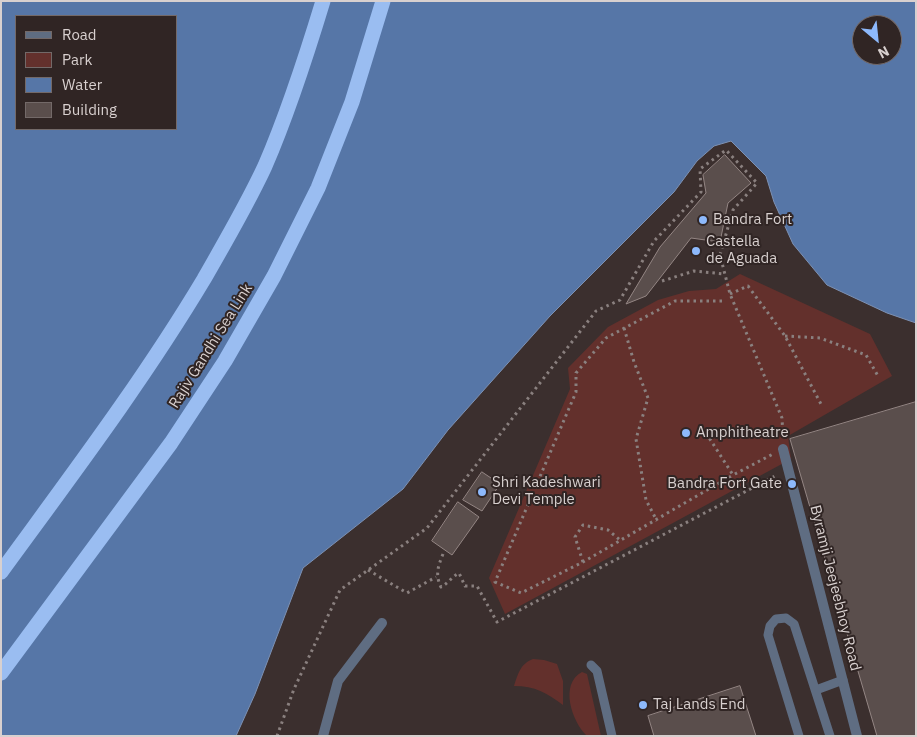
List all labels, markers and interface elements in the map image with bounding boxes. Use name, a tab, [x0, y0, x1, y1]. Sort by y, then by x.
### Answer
legend	[15, 15, 178, 130]
north arrow	[852, 15, 902, 65]
text: Road	[62, 25, 97, 44]
text: N	[875, 42, 892, 63]
text: Park	[62, 50, 92, 69]
text: Water	[62, 75, 102, 94]
text: Building	[62, 100, 117, 119]
place label: Bandra Fort	[713, 211, 792, 229]
marker: Bandra Fort	[697, 214, 709, 226]
place label: Castella de Aguada	[706, 233, 777, 268]
marker: Castella de Aguada	[690, 245, 702, 257]
street label: Rajiv Gandhi Sea Link	[165, 280, 257, 412]
place label: Amphitheatre	[696, 424, 789, 442]
marker: Amphitheatre	[680, 427, 692, 439]
place label: Shri Kadeshwari Devi Temple	[492, 474, 601, 509]
place label: Bandra Fort Gate	[667, 475, 782, 493]
marker: Bandra Fort Gate	[786, 478, 798, 490]
marker: Shri Kadeshwari Devi Temple	[476, 486, 488, 498]
street label: Byramji Jeejeebhoy Road	[806, 503, 864, 673]
place label: Taj Lands End	[653, 696, 745, 714]
marker: Taj Lands End	[637, 699, 649, 711]

